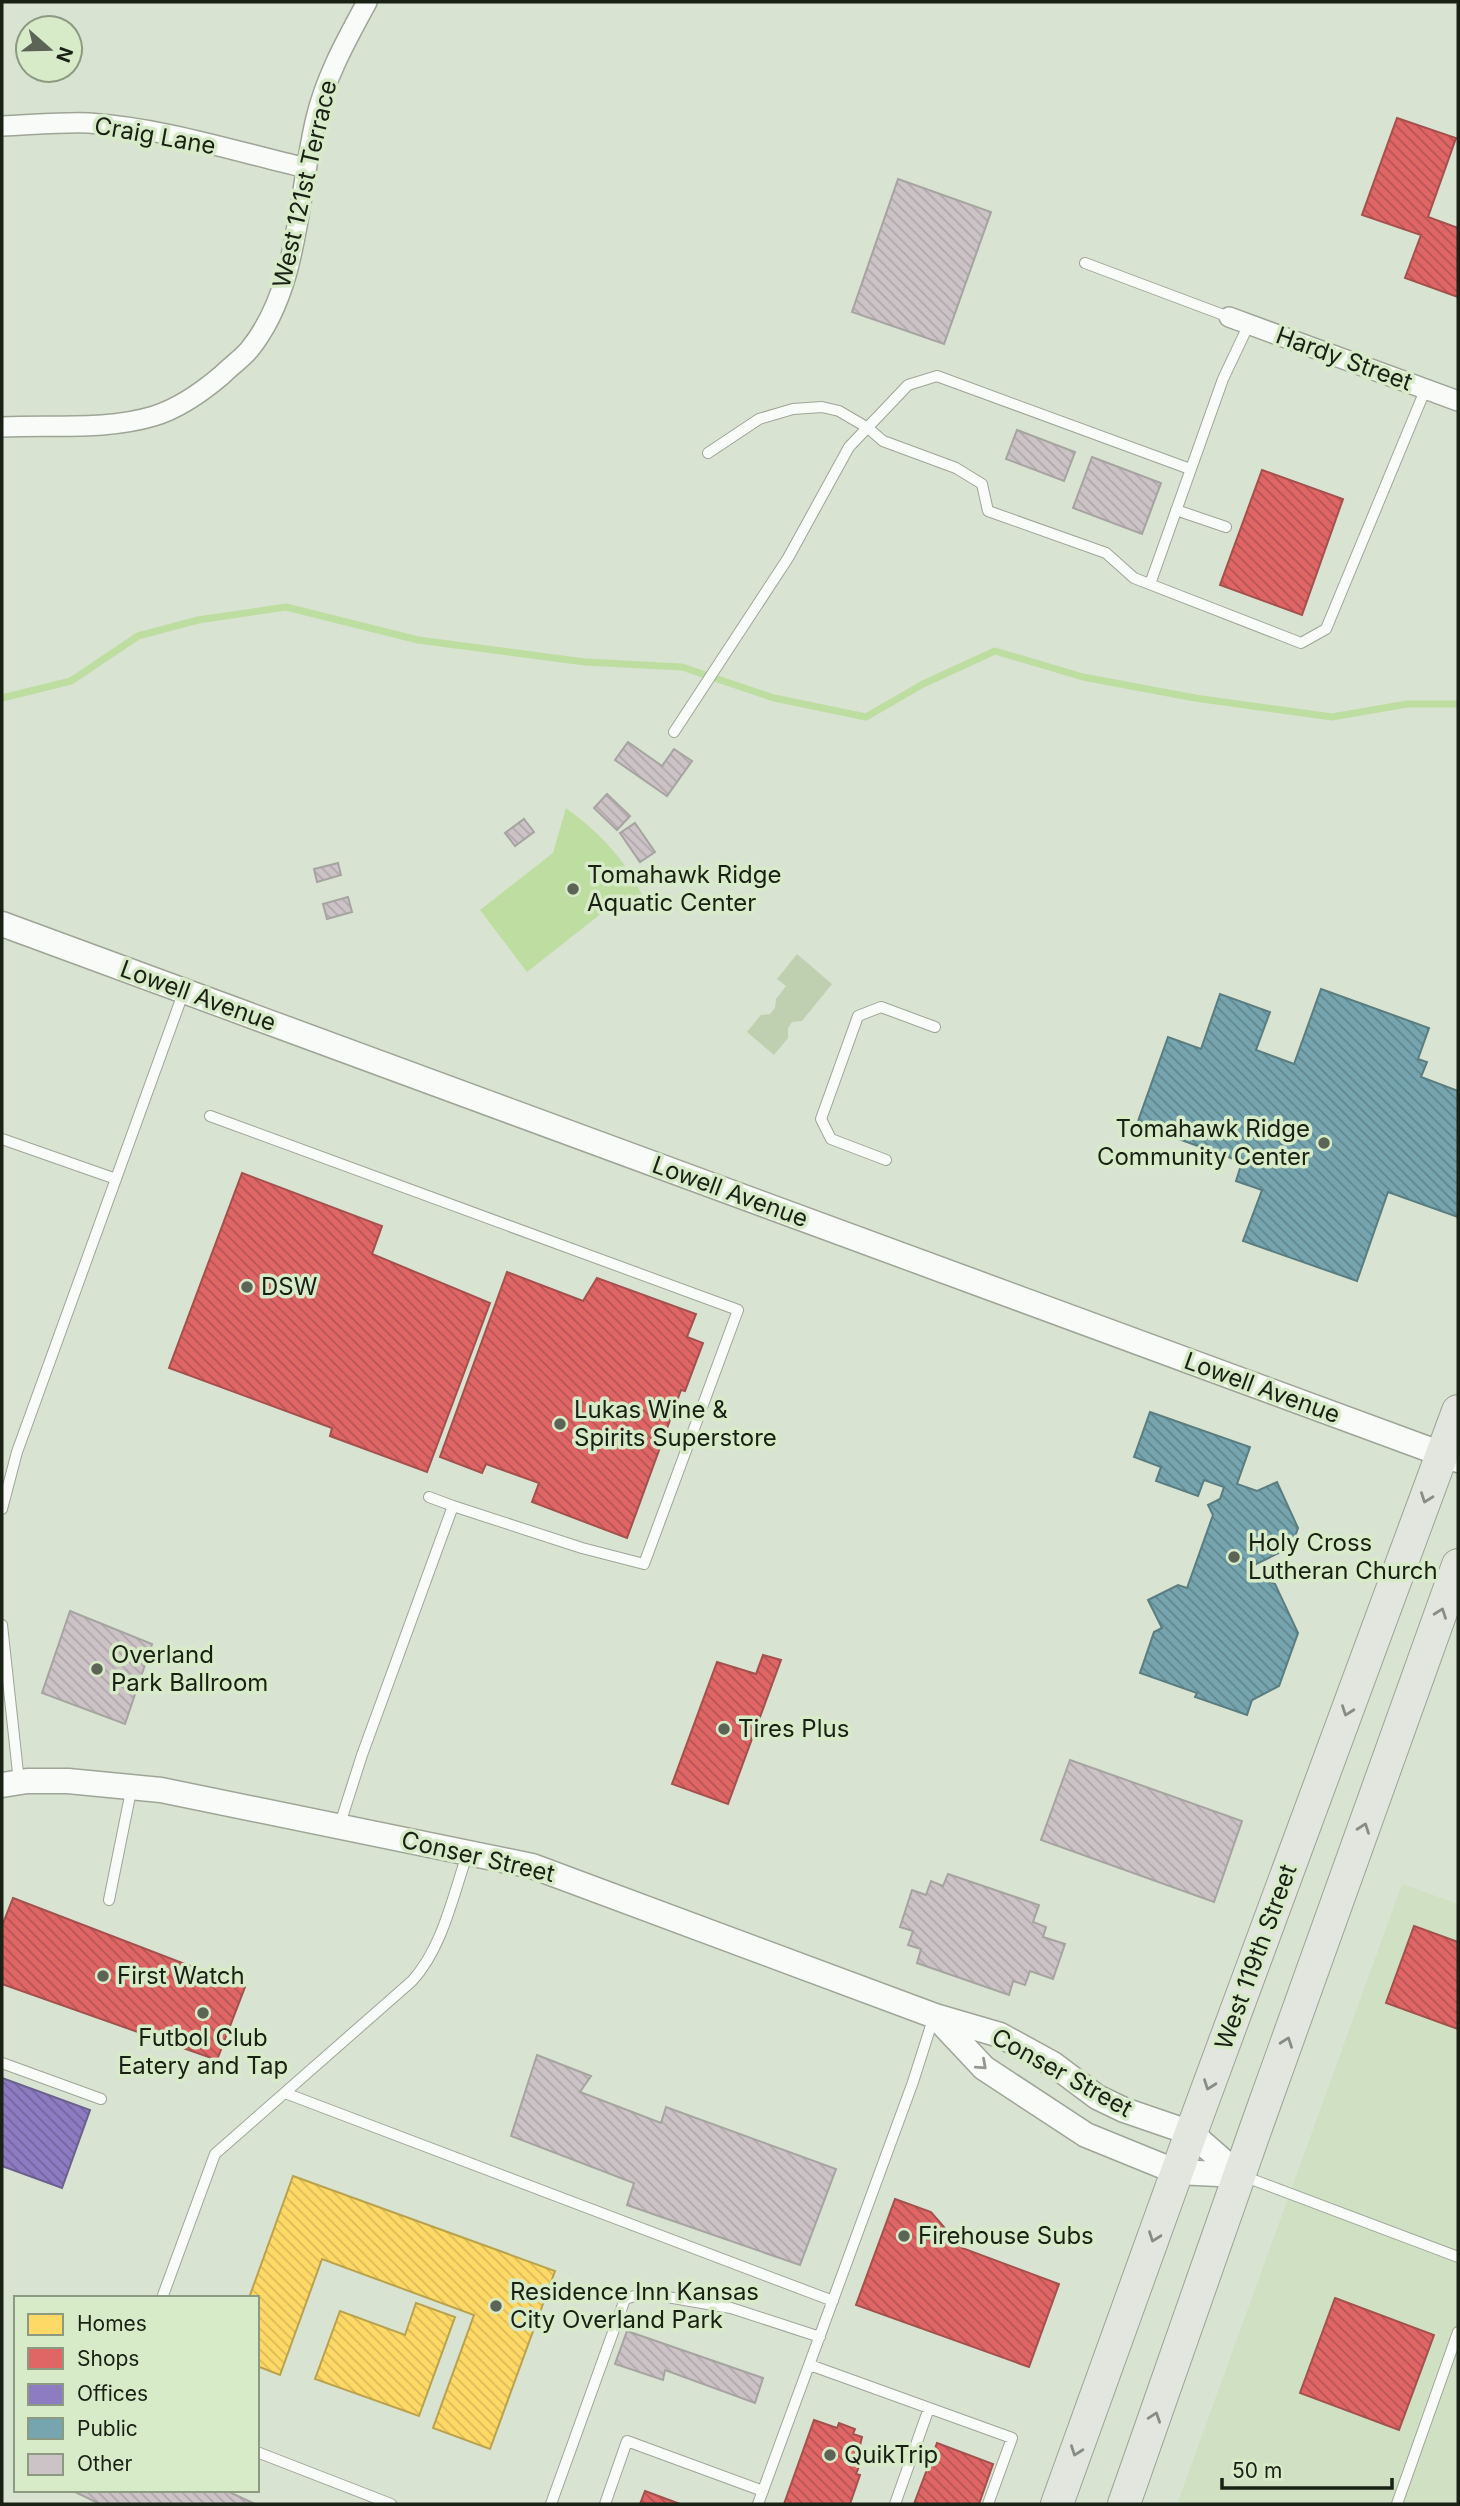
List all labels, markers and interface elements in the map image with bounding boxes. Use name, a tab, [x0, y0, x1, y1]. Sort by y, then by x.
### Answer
north arrow	[14, 14, 84, 84]
text: N	[51, 44, 78, 65]
street label: West 121st Terrace	[266, 77, 343, 291]
street label: Craig Lane	[92, 111, 218, 160]
street label: Hardy Street	[1272, 320, 1416, 397]
place label: Tomahawk Ridge Aquatic Center	[587, 860, 781, 917]
marker: Tomahawk Ridge Aquatic Center	[565, 881, 581, 897]
street label: Lowell Avenue	[116, 954, 280, 1037]
place label: Tomahawk Ridge Community Center	[1097, 1114, 1310, 1171]
marker: Tomahawk Ridge Community Center	[1316, 1135, 1332, 1151]
street label: Lowell Avenue	[648, 1150, 812, 1233]
place label: DSW	[261, 1272, 318, 1301]
marker: DSW	[239, 1279, 255, 1295]
street label: Lowell Avenue	[1180, 1346, 1344, 1429]
place label: Lukas Wine & Spirits Superstore	[574, 1395, 777, 1452]
marker: Lukas Wine & Spirits Superstore	[552, 1416, 568, 1432]
one-way arrow	[1421, 1491, 1435, 1503]
place label: Holy Cross Lutheran Church	[1248, 1528, 1438, 1585]
marker: Holy Cross Lutheran Church	[1226, 1549, 1242, 1565]
one-way arrow	[1433, 1608, 1447, 1620]
place label: Overland Park Ballroom	[111, 1640, 268, 1697]
marker: Overland Park Ballroom	[89, 1661, 105, 1677]
one-way arrow	[1342, 1704, 1356, 1716]
place label: Tires Plus	[738, 1714, 849, 1743]
marker: Tires Plus	[716, 1721, 732, 1737]
one-way arrow	[1356, 1822, 1370, 1834]
street label: Conser Street	[399, 1825, 558, 1888]
street label: West 119th Street	[1209, 1860, 1303, 2053]
place label: First Watch	[117, 1961, 245, 1990]
marker: First Watch	[95, 1968, 111, 1984]
marker: Futbol Club Eatery and Tap	[195, 2005, 211, 2021]
street label: Conser Street	[987, 2022, 1138, 2123]
place label: Futbol Club Eatery and Tap	[118, 2023, 288, 2080]
one-way arrow	[1279, 2036, 1293, 2048]
one-way arrow	[974, 2057, 987, 2069]
one-way arrow	[1203, 2079, 1217, 2091]
place label: Firehouse Subs	[918, 2221, 1094, 2250]
marker: Firehouse Subs	[896, 2228, 912, 2244]
one-way arrow	[1148, 2230, 1162, 2242]
place label: Residence Inn Kansas City Overland Park	[510, 2277, 759, 2334]
legend	[14, 2296, 259, 2492]
marker: Residence Inn Kansas City Overland Park	[488, 2298, 504, 2314]
text: Homes	[77, 2311, 147, 2336]
text: Shops	[77, 2346, 139, 2371]
text: Offices	[77, 2381, 148, 2406]
one-way arrow	[1146, 2411, 1160, 2423]
text: Public	[77, 2416, 138, 2441]
place label: QuikTrip	[844, 2440, 938, 2469]
one-way arrow	[1071, 2444, 1085, 2456]
scale bar	[1222, 2446, 1392, 2490]
marker: QuikTrip	[822, 2447, 838, 2463]
text: Other	[77, 2451, 133, 2476]
text: 50 m	[1232, 2458, 1282, 2483]

